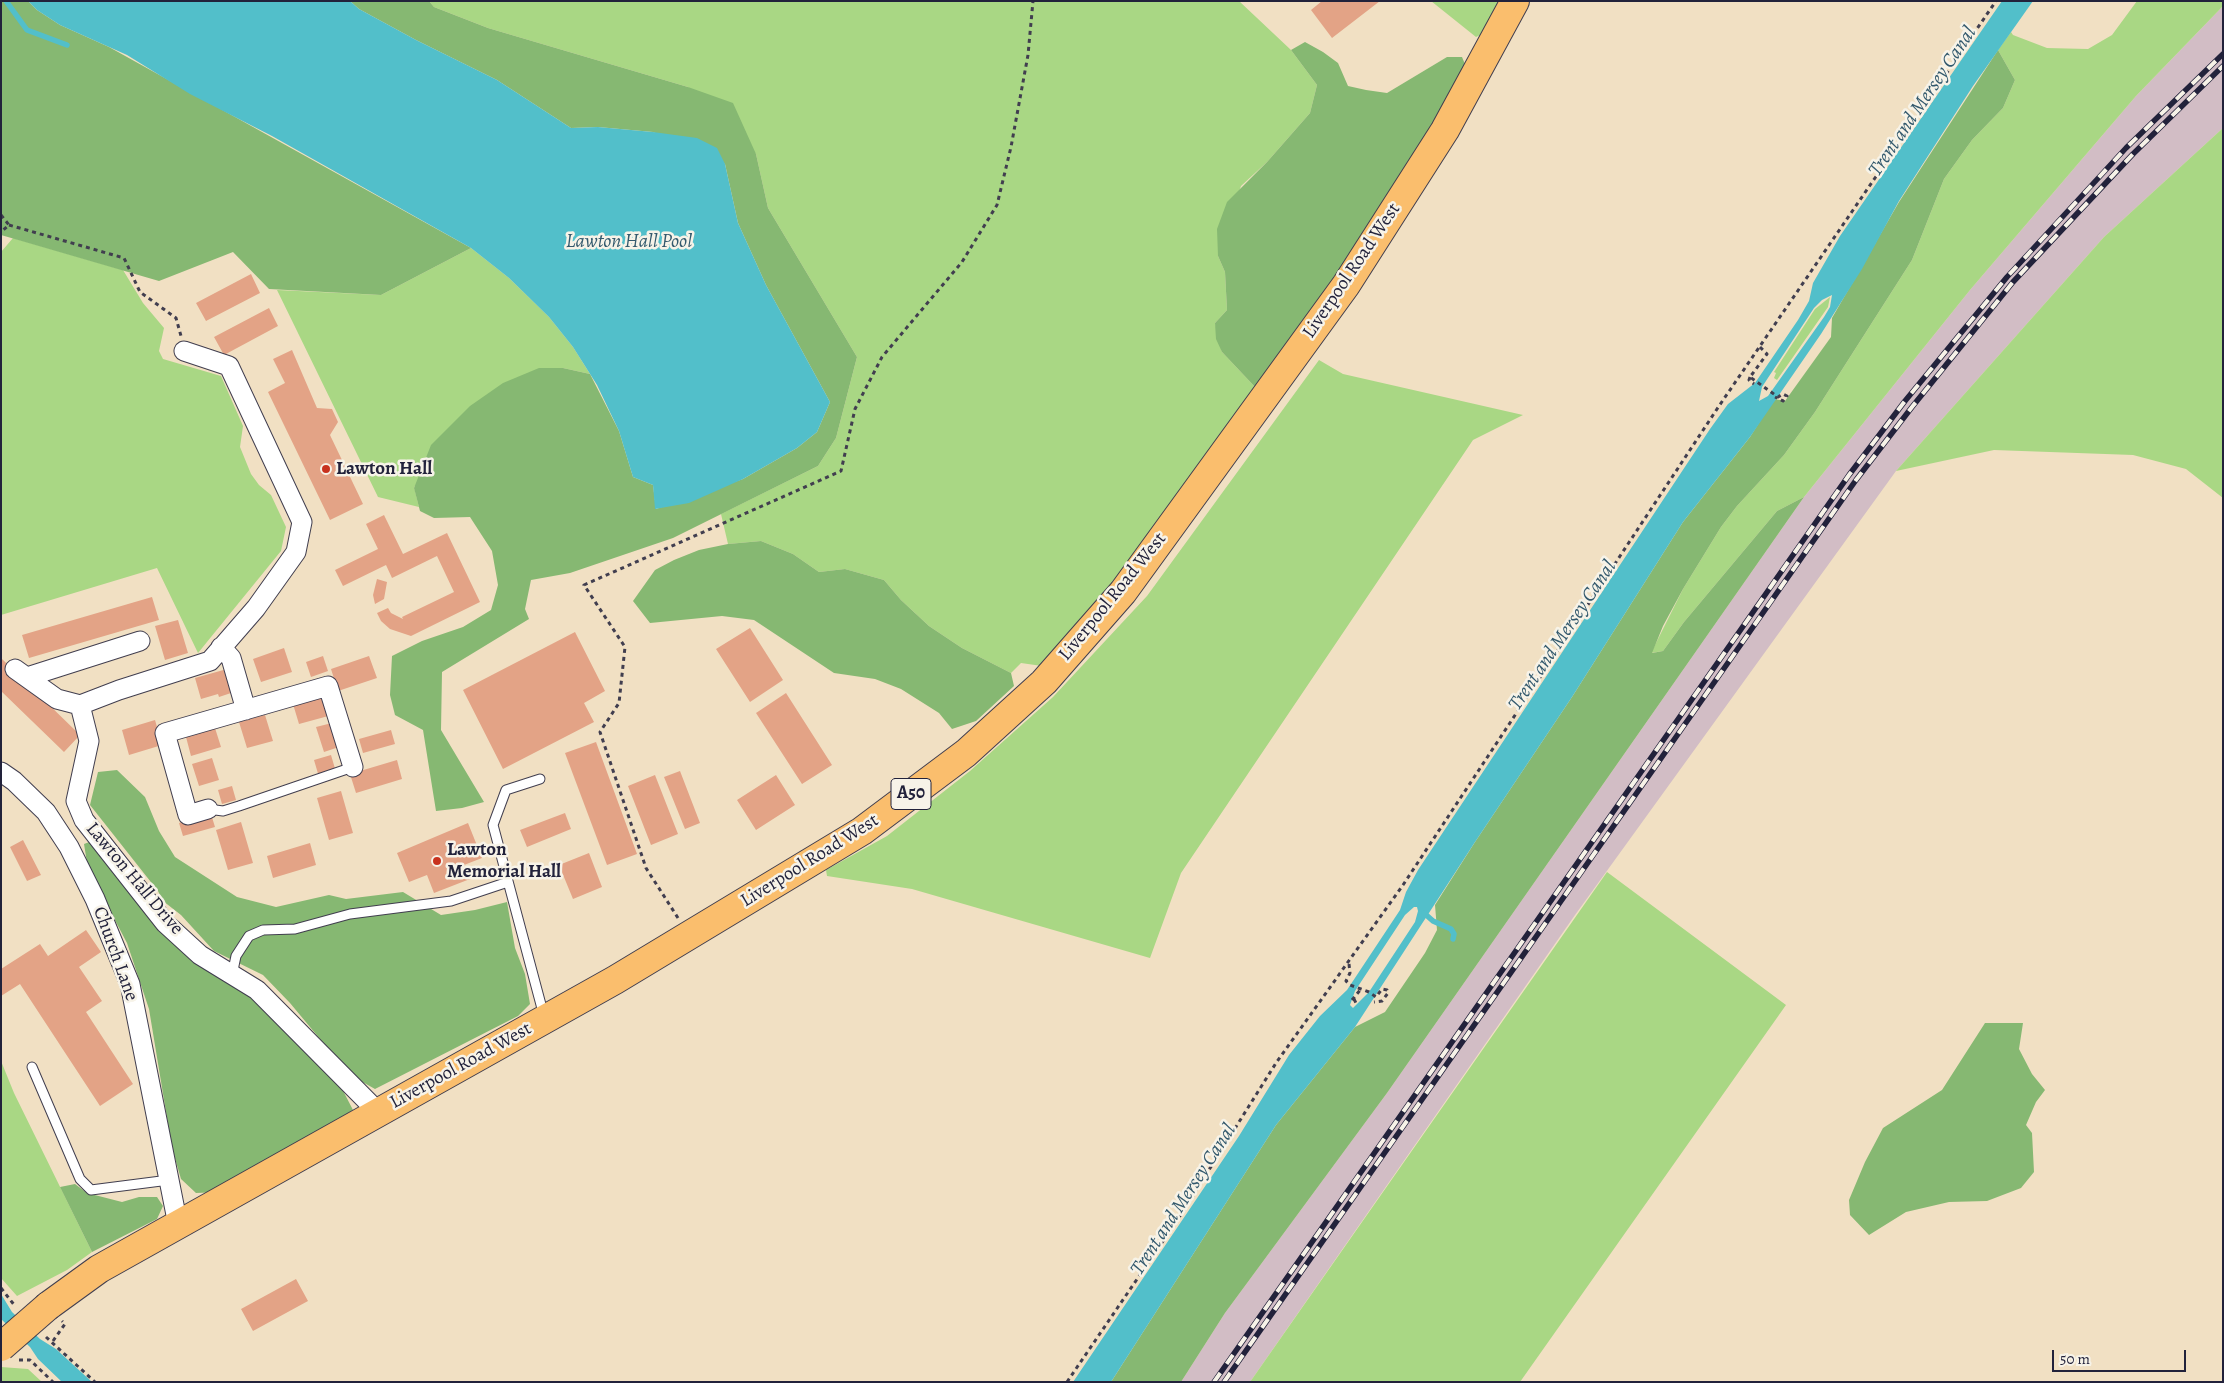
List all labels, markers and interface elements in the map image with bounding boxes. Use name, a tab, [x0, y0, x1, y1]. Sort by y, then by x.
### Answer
water label: Trent and Mersey Canal	[1864, 23, 1982, 181]
street label: Liverpool Road West	[1298, 199, 1406, 343]
water label: Lawton Hall Pool	[566, 230, 692, 254]
place label: Lawton Hall	[336, 458, 432, 480]
marker: Lawton Hall	[320, 463, 332, 475]
street label: Liverpool Road West	[1054, 528, 1172, 666]
water label: Trent and Mersey Canal	[1504, 557, 1622, 715]
road number: A50	[891, 779, 931, 810]
street label: Liverpool Road West	[737, 809, 883, 913]
street label: Lawton Hall Drive	[80, 818, 188, 940]
place label: Lawton Memorial Hall	[447, 839, 561, 883]
marker: Lawton Memorial Hall	[431, 855, 443, 867]
street label: Church Lane	[87, 904, 143, 1004]
street label: Liverpool Road West	[386, 1018, 536, 1114]
water label: Trent and Mersey Canal	[1126, 1120, 1242, 1280]
scale bar	[2054, 1340, 2188, 1372]
text: 50 m	[2060, 1349, 2090, 1369]

